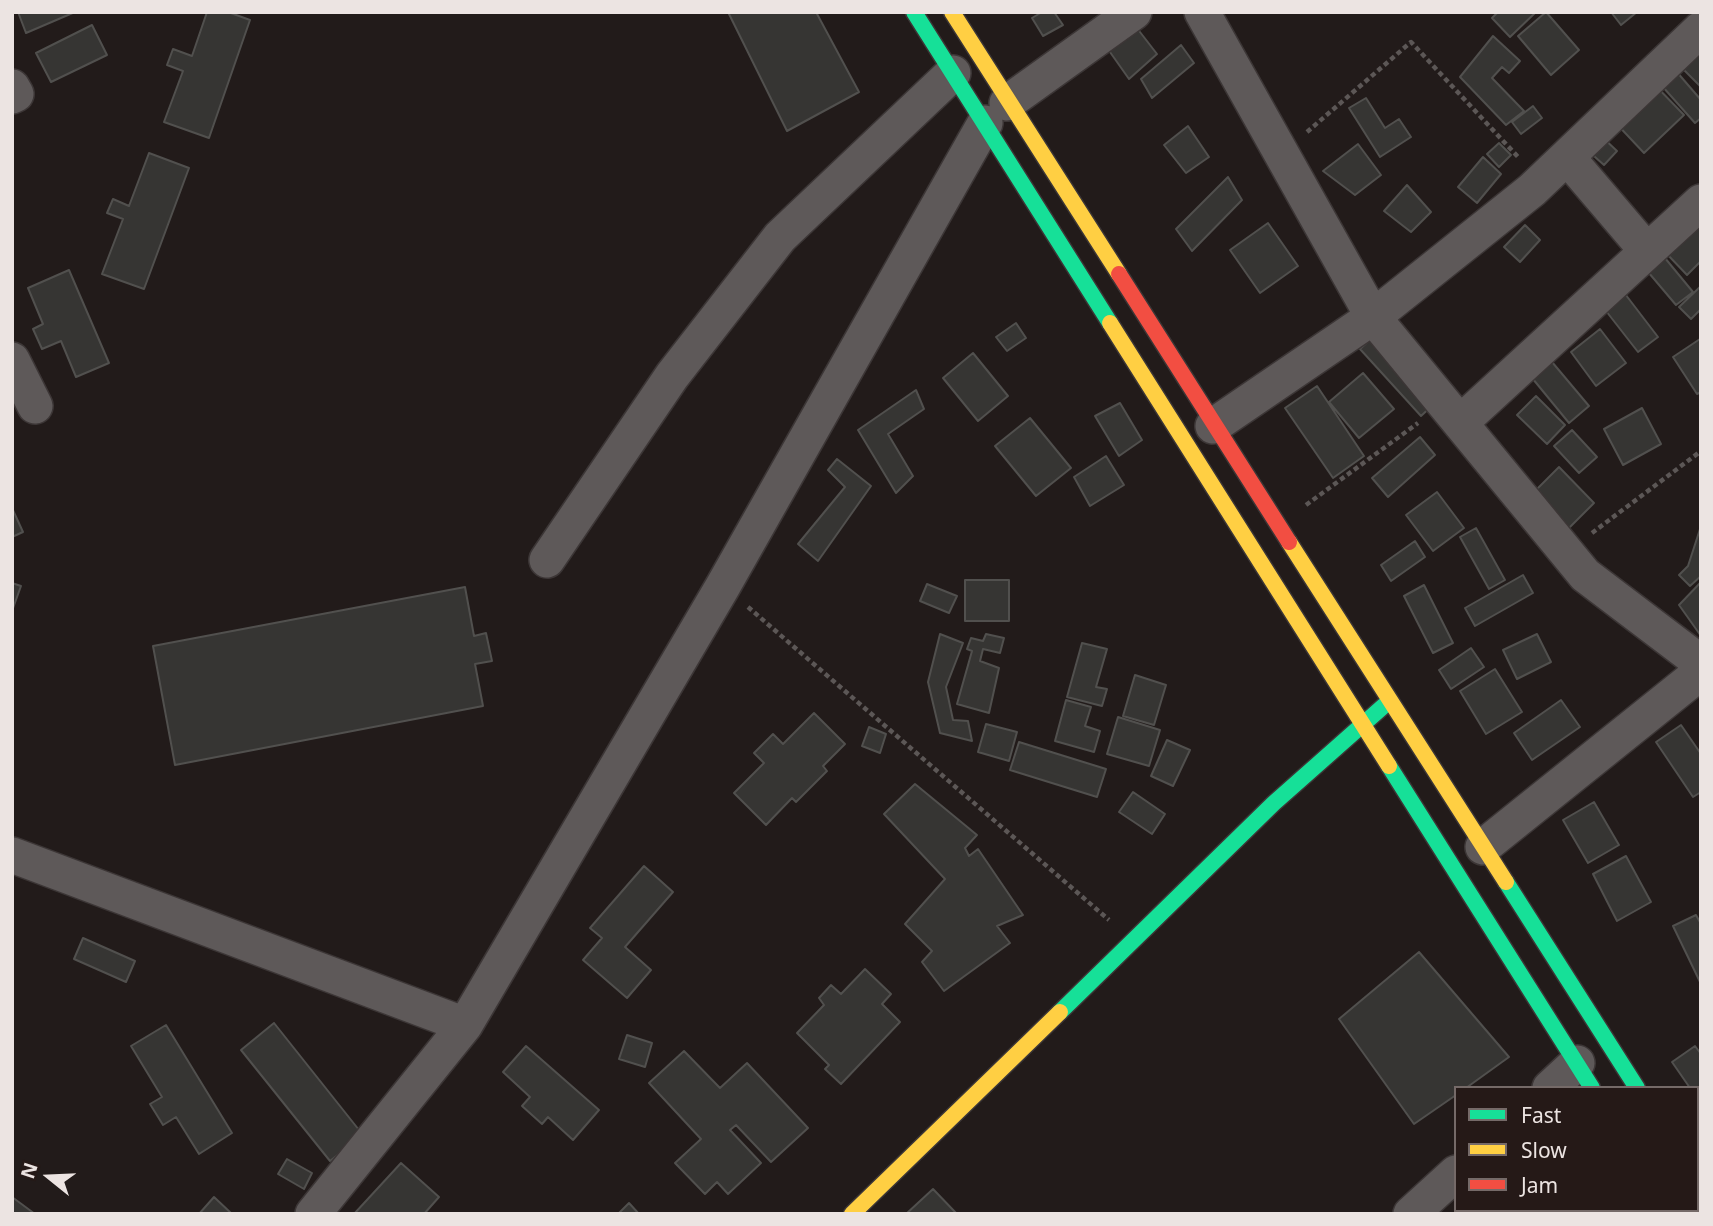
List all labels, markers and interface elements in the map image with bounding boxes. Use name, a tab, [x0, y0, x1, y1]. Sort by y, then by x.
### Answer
legend	[1454, 1086, 1699, 1212]
text: Fast	[1521, 1101, 1561, 1129]
text: Slow	[1521, 1136, 1567, 1164]
north arrow	[14, 1142, 84, 1212]
text: N	[14, 1159, 44, 1182]
text: Jam	[1521, 1171, 1558, 1199]

